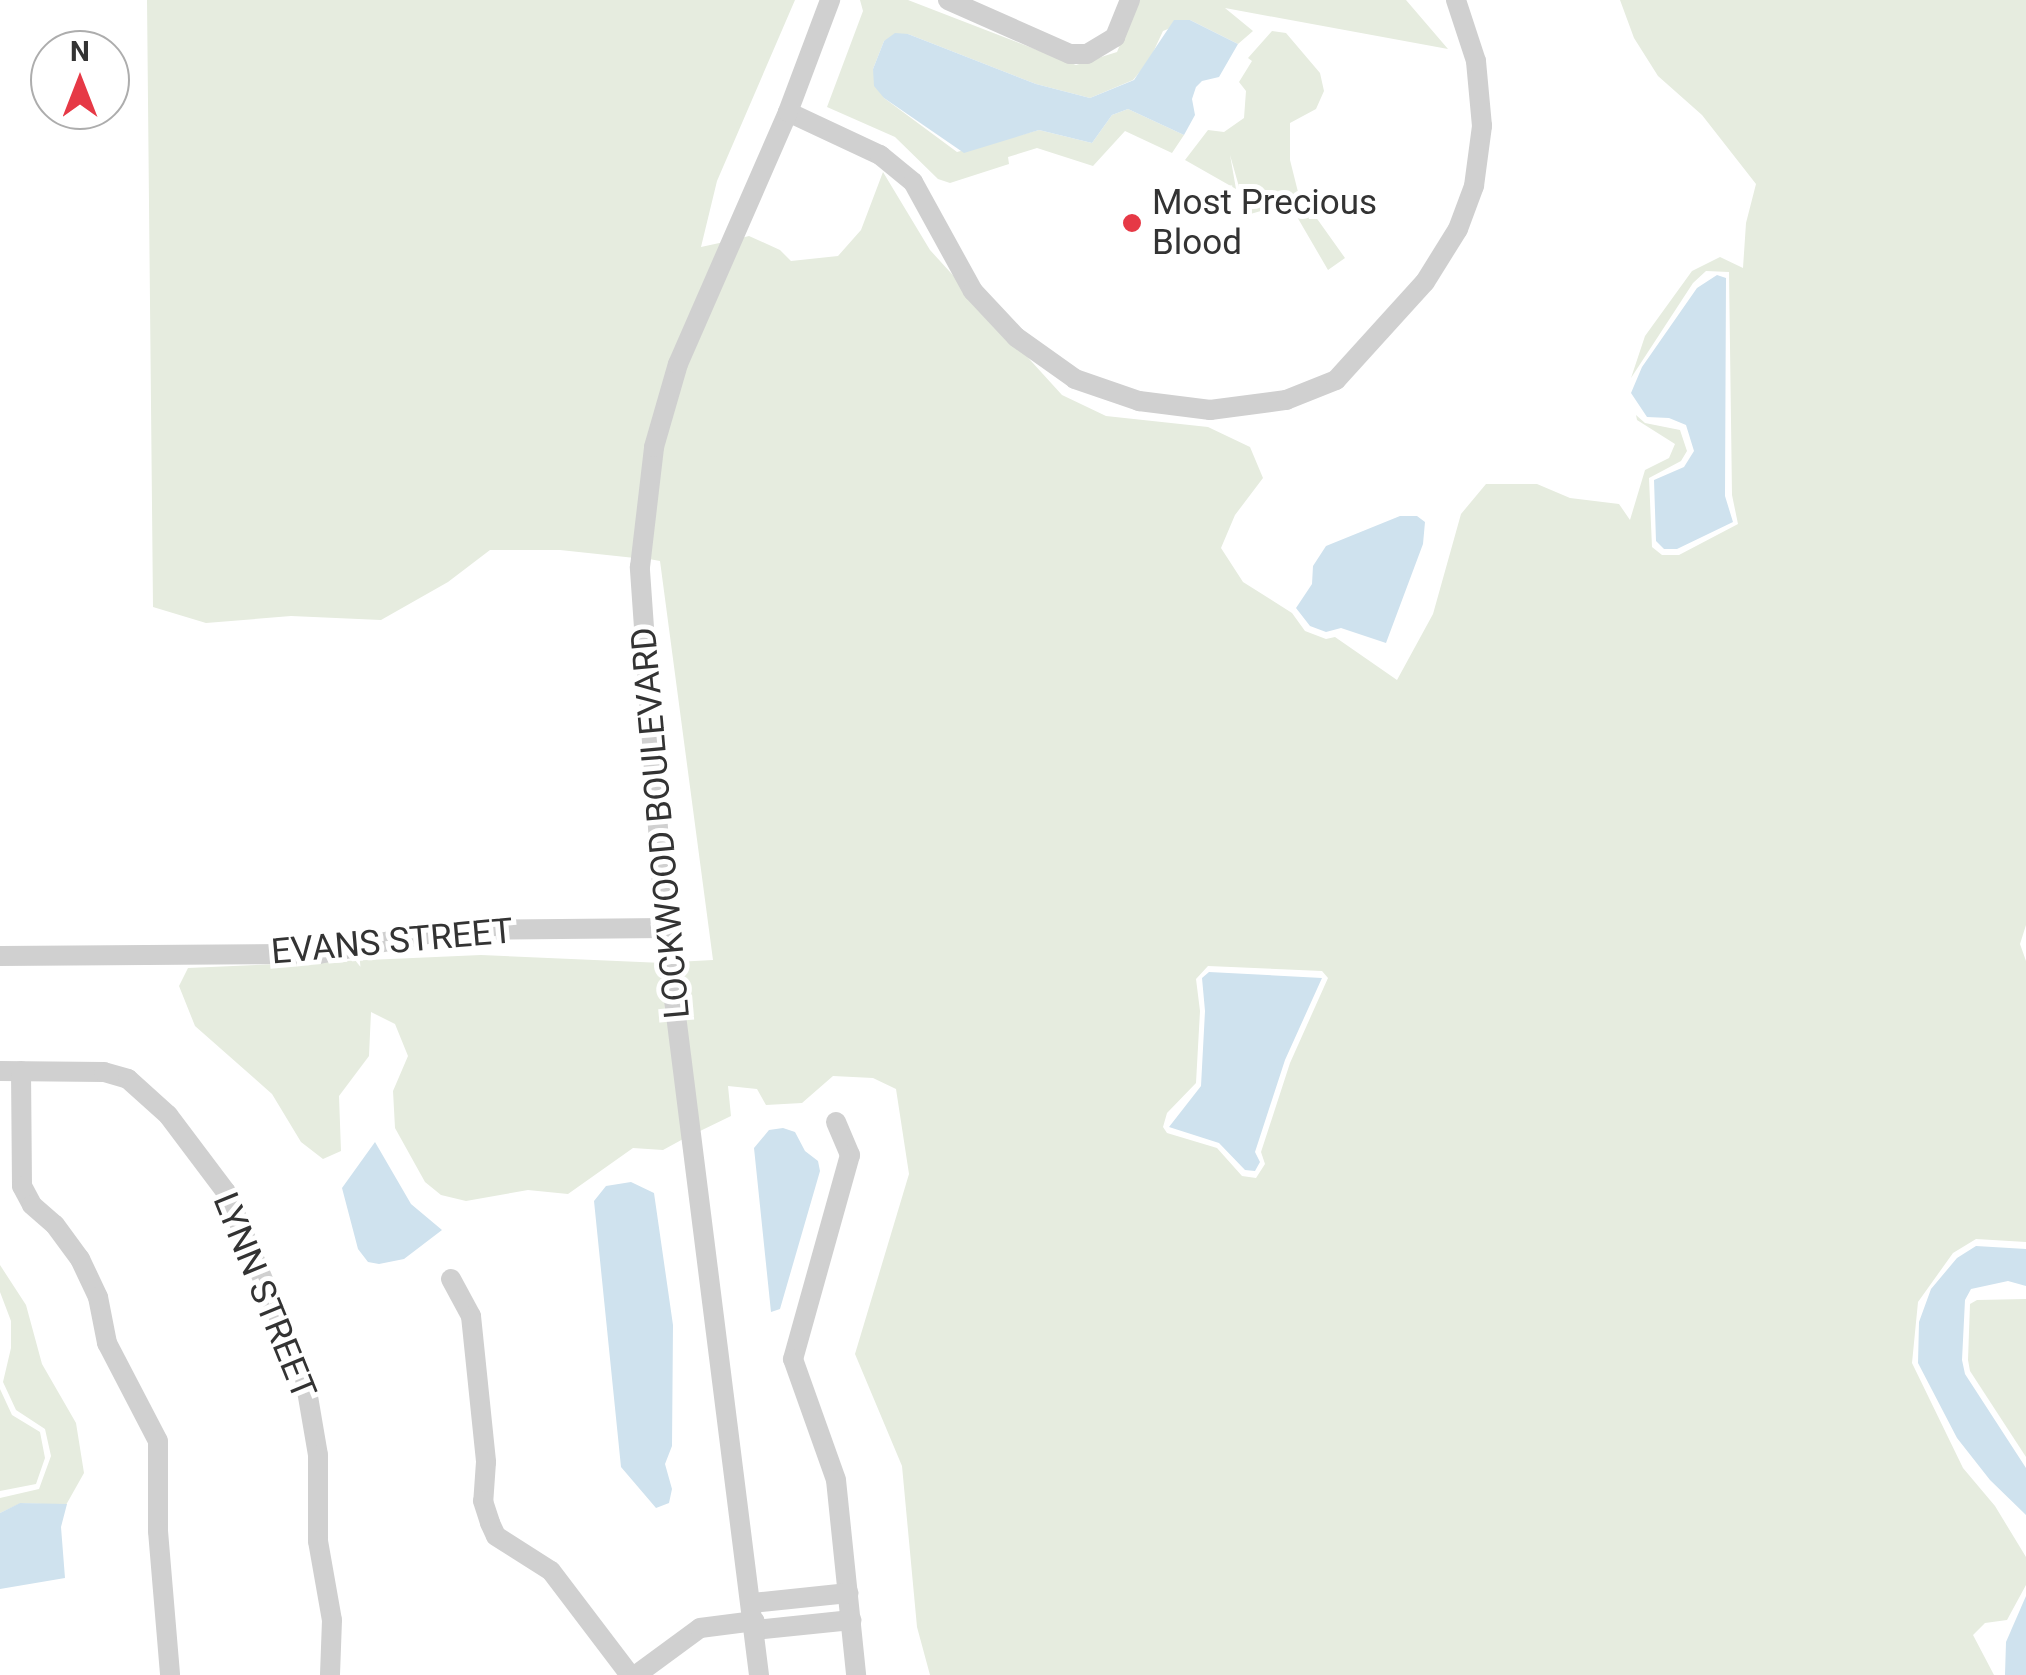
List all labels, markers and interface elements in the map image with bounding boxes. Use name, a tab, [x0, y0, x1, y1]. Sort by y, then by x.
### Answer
north arrow	[30, 30, 130, 130]
text: N	[70, 35, 90, 68]
place label: Most Precious Blood	[1152, 182, 1377, 264]
marker: Most Precious Blood	[1121, 212, 1143, 234]
street label: LOCKWOOD BOULEVARD	[623, 625, 699, 1021]
street label: EVANS STREET	[269, 911, 515, 973]
street label: LYNN STREET	[204, 1187, 324, 1405]

